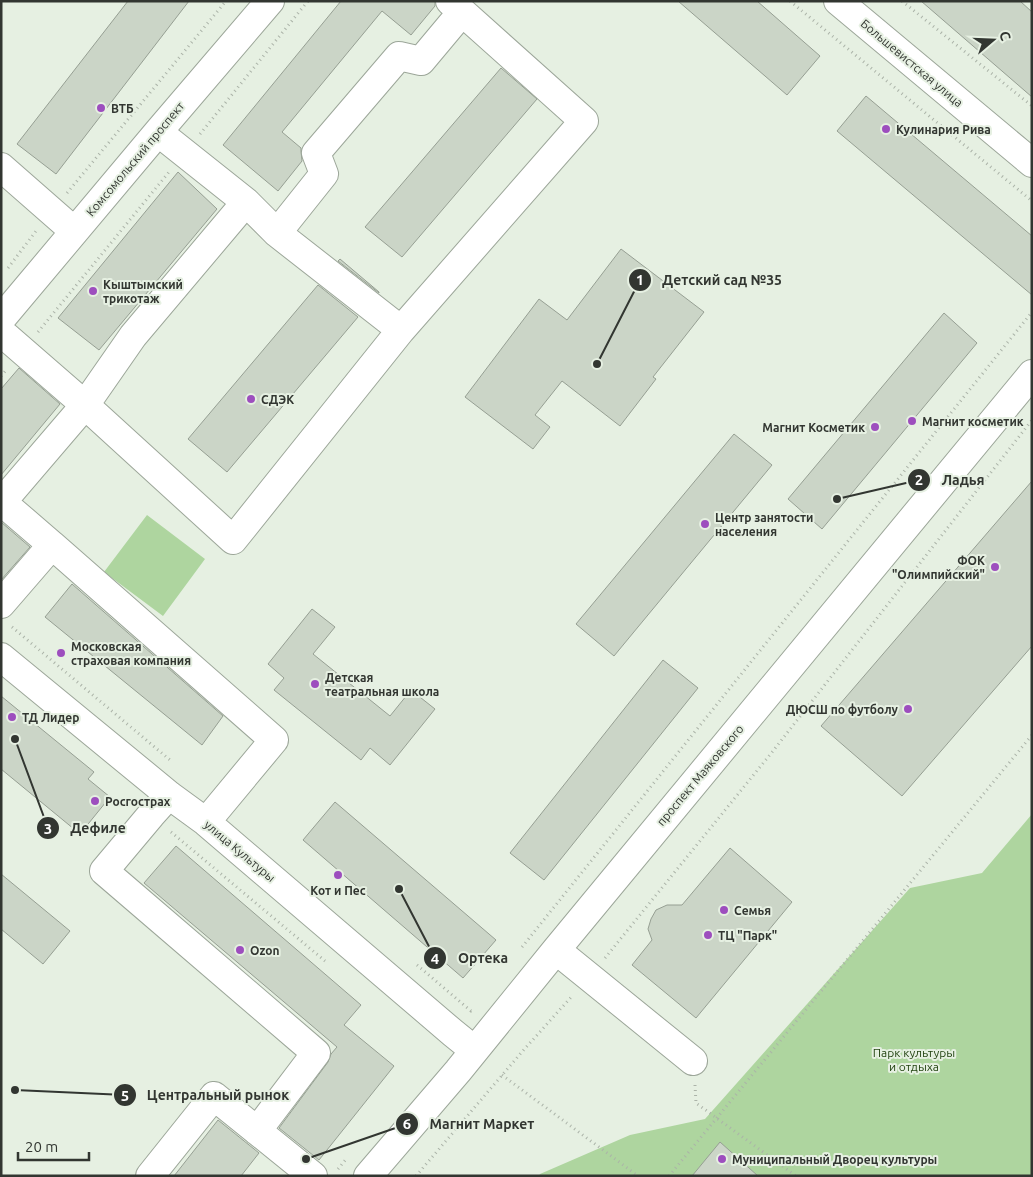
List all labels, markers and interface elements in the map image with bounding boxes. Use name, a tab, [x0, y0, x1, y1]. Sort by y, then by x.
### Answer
north arrow	[968, 15, 1018, 65]
street label: Большевистская улица	[859, 17, 965, 109]
text: С	[996, 29, 1014, 43]
street label: Комсомольский проспект	[84, 99, 187, 219]
marker: ВТБ	[95, 102, 107, 114]
place label: ВТБ	[111, 102, 134, 115]
marker: Кулинария Рива	[880, 123, 892, 135]
place label: Кулинария Рива	[896, 123, 991, 136]
callout: Детский сад №35	[627, 266, 792, 295]
text: 1	[636, 271, 644, 288]
text: Детский сад №35	[662, 272, 782, 288]
place label: Кыштымский трикотаж	[103, 278, 183, 305]
marker: Кыштымский трикотаж	[87, 285, 99, 297]
marker: СДЭК	[245, 393, 257, 405]
place label: СДЭК	[261, 393, 294, 406]
marker: Магнит косметик	[906, 415, 918, 427]
place label: Магнит косметик	[922, 415, 1024, 428]
place label: Магнит Косметик	[762, 421, 865, 434]
marker: Магнит Косметик	[869, 421, 881, 433]
callout: Ладья	[906, 465, 994, 494]
text: 2	[915, 471, 923, 488]
text: Ладья	[941, 472, 985, 488]
place label: Центр занятости населения	[715, 511, 813, 538]
marker: Центр занятости населения	[699, 518, 711, 530]
place label: ФОК "Олимпийский"	[892, 554, 985, 581]
marker: ФОК "Олимпийский"	[989, 561, 1001, 573]
place label: Московская страховая компания	[71, 640, 191, 667]
marker: Московская страховая компания	[55, 647, 67, 659]
place label: Детская театральная школа	[325, 671, 439, 698]
marker: Детская театральная школа	[309, 678, 321, 690]
place label: ДЮСШ по футболу	[786, 703, 899, 716]
marker: ДЮСШ по футболу	[902, 703, 914, 715]
marker: ТД Лидер	[6, 711, 18, 723]
place label: ТД Лидер	[22, 711, 79, 724]
street label: проспект Маяковского	[654, 722, 746, 828]
marker: Росгострах	[89, 795, 101, 807]
place label: Росгострах	[105, 795, 171, 808]
callout: Дефиле	[35, 814, 135, 843]
street label: улица Культуры	[202, 818, 278, 884]
text: 3	[44, 820, 52, 837]
text: Дефиле	[70, 820, 126, 836]
marker: Кот и Пес	[332, 869, 344, 881]
place label: Кот и Пес	[310, 884, 366, 897]
marker: Семья	[718, 904, 730, 916]
place label: Семья	[734, 904, 771, 917]
marker: ТЦ "Парк"	[702, 929, 714, 941]
place label: ТЦ "Парк"	[718, 929, 777, 942]
marker: Ozon	[234, 944, 246, 956]
place label: Ozon	[250, 944, 279, 957]
callout: Ортека	[423, 944, 518, 973]
text: 4	[431, 950, 439, 967]
text: Ортека	[458, 950, 508, 966]
park label: Парк культуры и отдыха	[873, 1046, 955, 1073]
callout: Центральный рынок	[112, 1081, 300, 1110]
text: 5	[121, 1087, 129, 1104]
text: Центральный рынок	[147, 1087, 289, 1103]
callout: Магнит Маркет	[394, 1110, 544, 1139]
text: 6	[403, 1115, 411, 1132]
text: Магнит Маркет	[430, 1116, 534, 1132]
scale bar	[18, 1130, 89, 1162]
text: 20 m	[25, 1138, 58, 1155]
marker: Муниципальный Дворец культуры	[716, 1153, 728, 1165]
place label: Муниципальный Дворец культуры	[732, 1153, 937, 1166]

